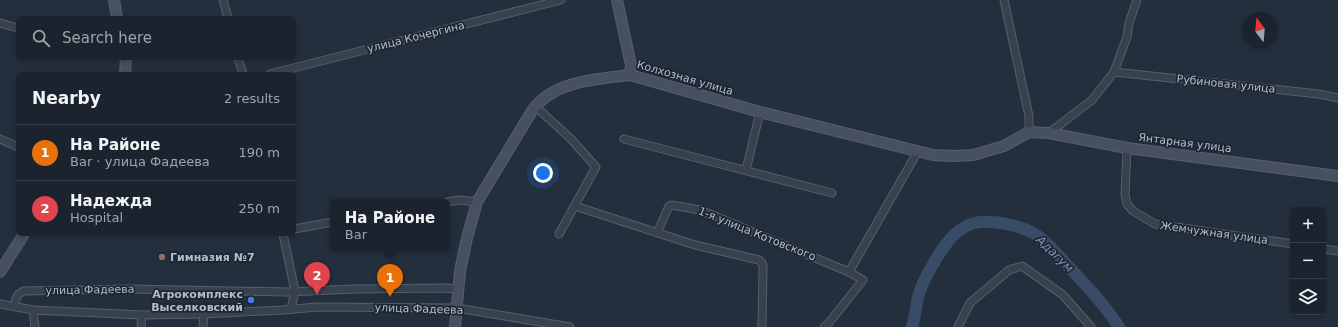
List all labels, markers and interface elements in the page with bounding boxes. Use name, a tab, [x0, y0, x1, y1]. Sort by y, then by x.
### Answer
north arrow	[1242, 12, 1278, 48]
search box	[16, 16, 296, 60]
street label: улица Кочергина	[366, 19, 466, 55]
icon: search	[30, 27, 52, 49]
text: Search here	[62, 29, 152, 47]
street label: Колхозная улица	[635, 58, 735, 98]
street label: Рубиновая улица	[1176, 72, 1276, 96]
text: Nearby	[32, 88, 101, 108]
text: 2 results	[224, 91, 280, 106]
street label: Янтарная улица	[1138, 131, 1232, 155]
text: На Районе	[70, 136, 160, 154]
text: 1	[40, 145, 50, 160]
text: 190 m	[238, 145, 280, 160]
text: Bar · улица Фадеева	[70, 154, 210, 169]
your location	[533, 163, 553, 183]
text: Надежда	[70, 192, 152, 210]
popup	[330, 199, 450, 251]
text: 2	[40, 201, 50, 216]
text: 250 m	[238, 201, 280, 216]
street label: 1-я улица Котовского	[696, 204, 818, 264]
map controls	[1290, 207, 1326, 315]
button: +	[1290, 207, 1326, 243]
text: На Районе	[345, 209, 435, 227]
text: Hospital	[70, 210, 123, 225]
street label: Жемчужная улица	[1159, 219, 1269, 247]
text: Bar	[345, 227, 367, 242]
water label: Адагум	[1033, 232, 1077, 275]
button: −	[1290, 243, 1326, 279]
place label: Гимназия №7	[170, 251, 255, 264]
marker: Гимназия №7	[157, 252, 167, 262]
pin: 2	[304, 262, 330, 295]
pin: 1	[377, 264, 403, 297]
button: layers	[1290, 279, 1326, 315]
street label: улица Фадеева	[45, 283, 135, 297]
place label: Агрокомплекс Выселковский	[151, 288, 243, 314]
marker: Агрокомплекс Выселковский	[246, 295, 256, 305]
street label: улица Фадеева	[374, 301, 464, 317]

